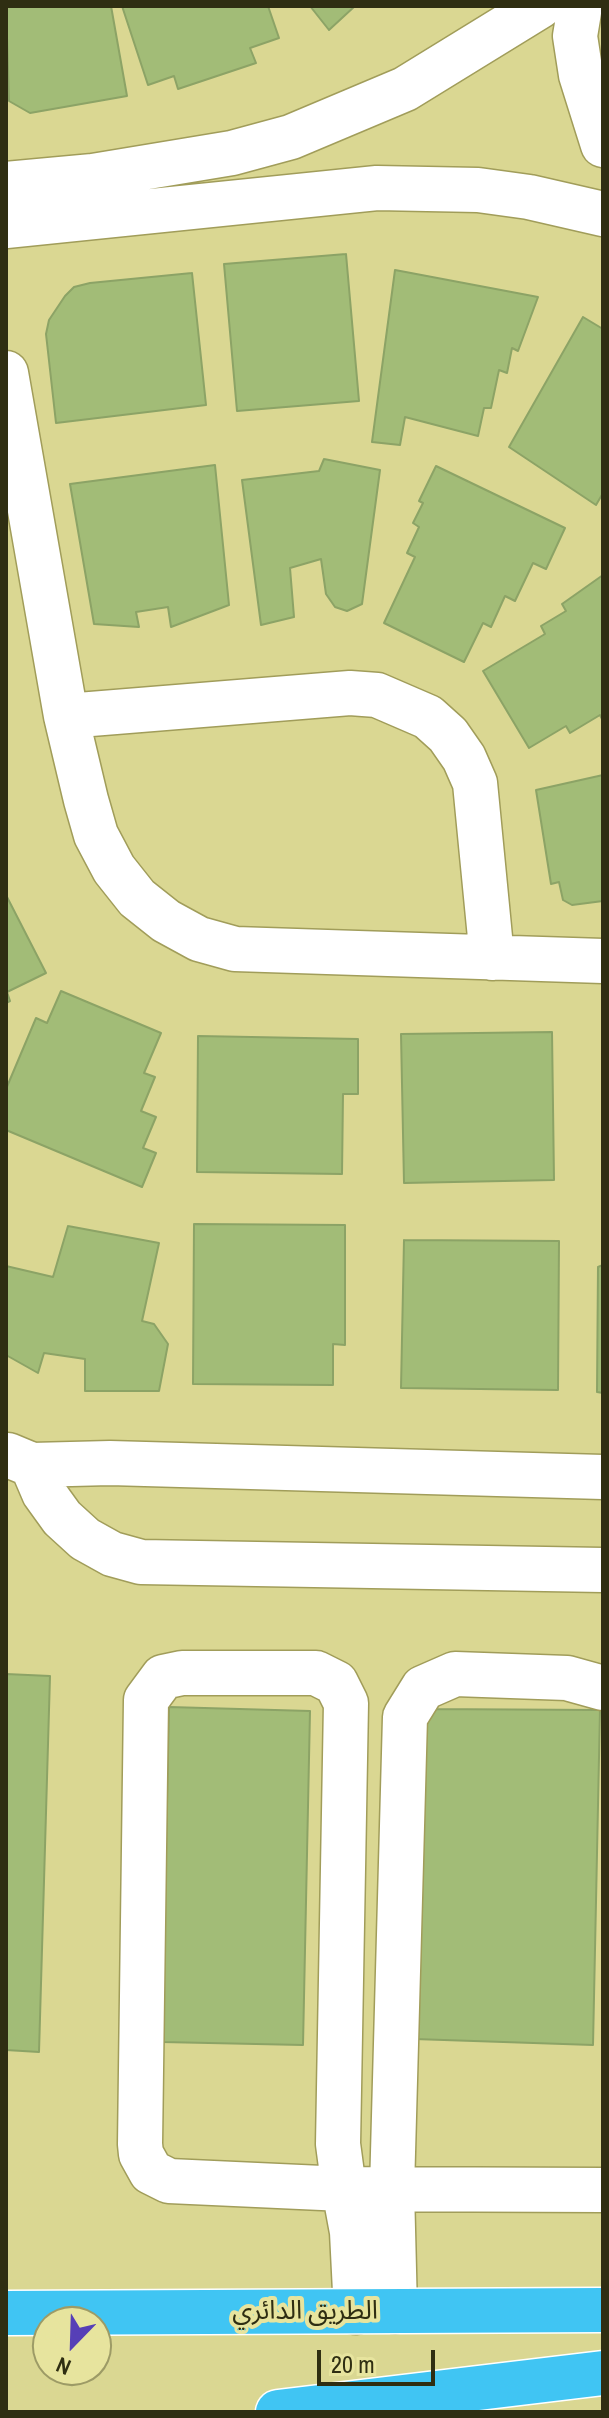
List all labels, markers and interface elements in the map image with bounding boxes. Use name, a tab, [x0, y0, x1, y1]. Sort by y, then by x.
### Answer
street label: الطريق الدائري	[232, 2296, 378, 2328]
north arrow	[32, 2306, 112, 2386]
scale bar	[321, 2334, 439, 2384]
text: 20 m	[331, 2348, 375, 2380]
text: N	[52, 2350, 75, 2383]

